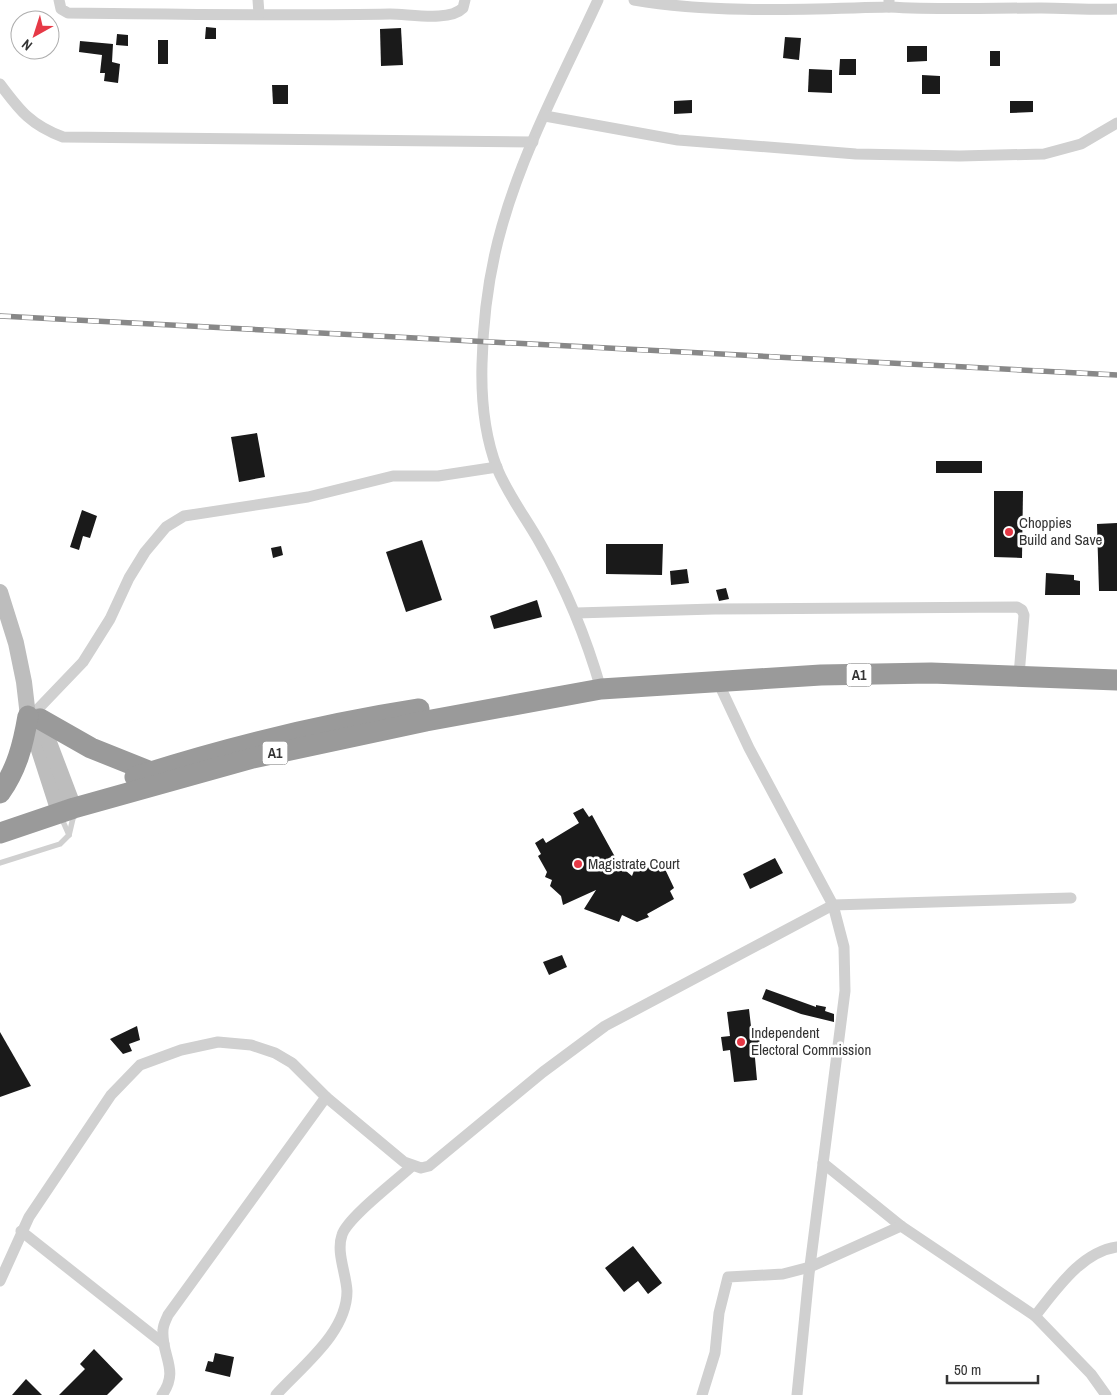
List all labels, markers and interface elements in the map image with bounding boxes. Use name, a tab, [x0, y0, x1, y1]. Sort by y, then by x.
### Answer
north arrow	[10, 10, 60, 60]
text: N	[18, 35, 36, 55]
place label: Choppies Build and Save	[1019, 512, 1103, 550]
marker: Choppies Build and Save	[1003, 526, 1015, 538]
road number: A1	[846, 664, 872, 686]
road number: A1	[262, 741, 288, 764]
place label: Magistrate Court	[588, 853, 680, 874]
marker: Magistrate Court	[572, 858, 584, 870]
place label: Independent Electoral Commission	[751, 1022, 871, 1060]
marker: Independent Electoral Commission	[735, 1036, 747, 1048]
scale bar	[947, 1352, 1038, 1384]
text: 50 m	[954, 1359, 981, 1380]

